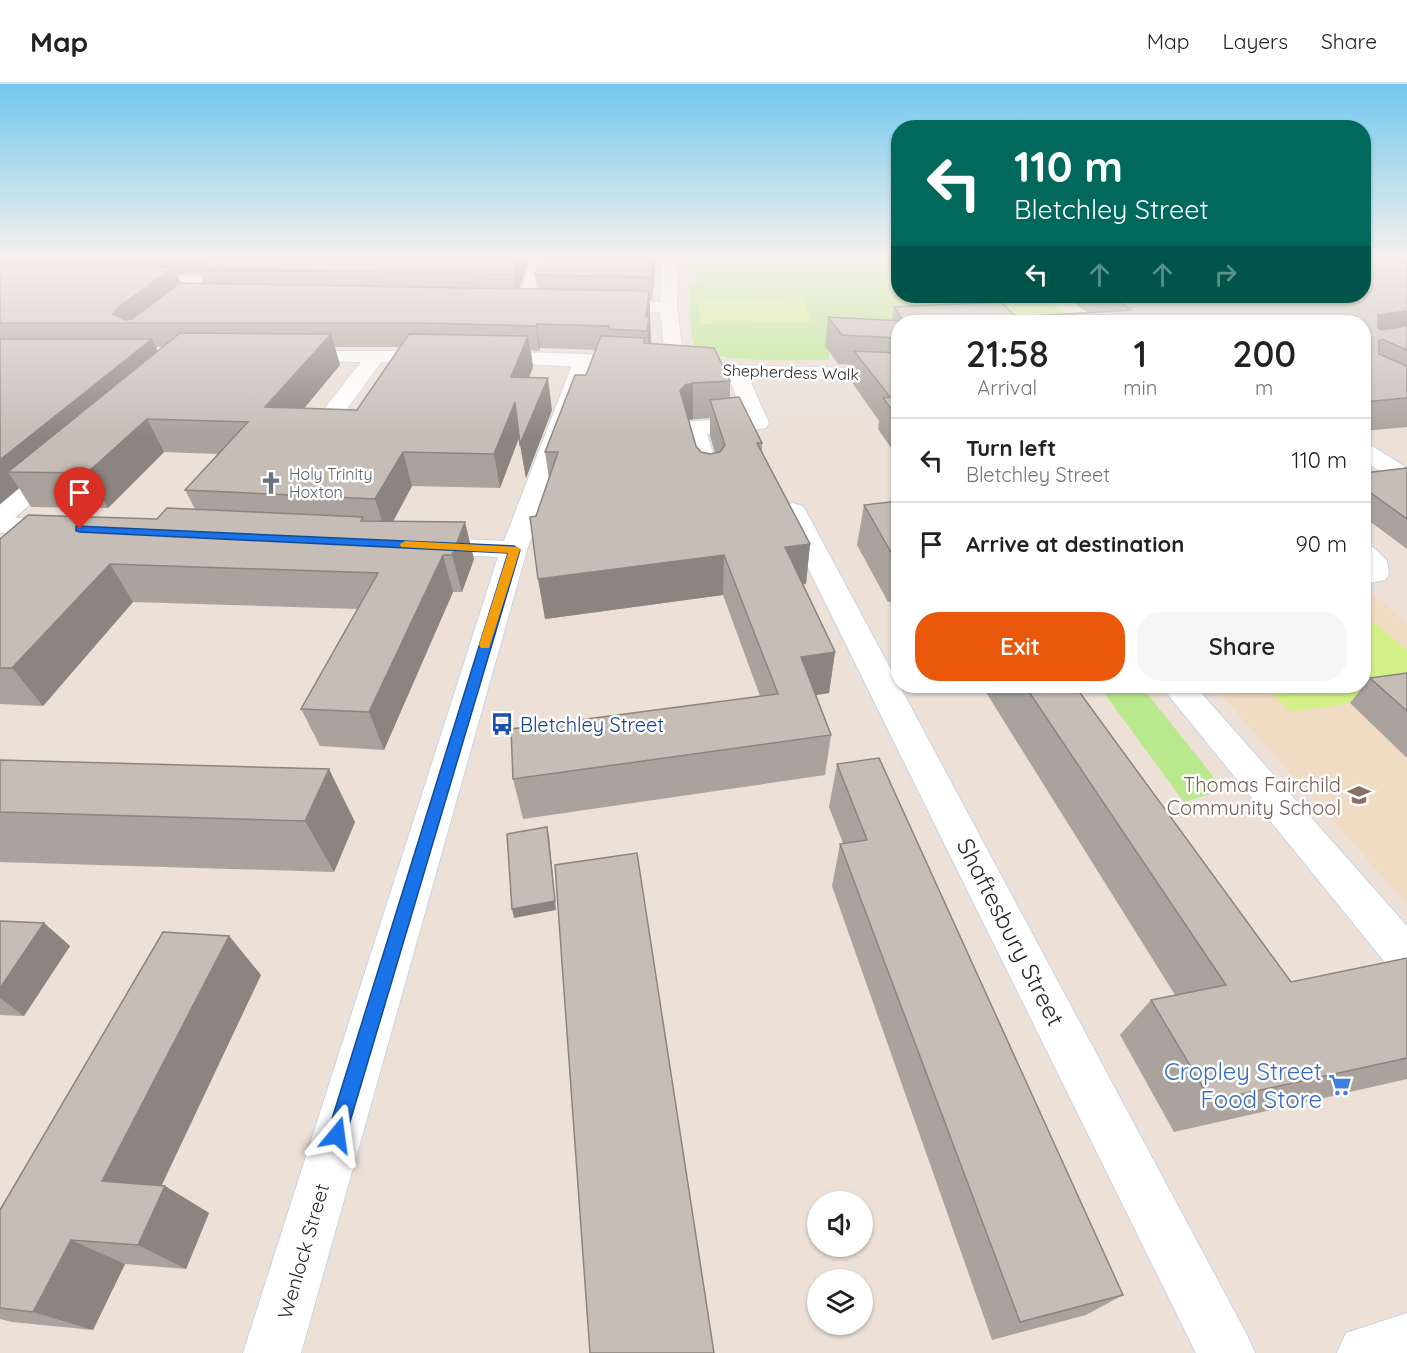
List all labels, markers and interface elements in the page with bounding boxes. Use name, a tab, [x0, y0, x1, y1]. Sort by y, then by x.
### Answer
text: Map	[30, 24, 88, 59]
text: Map	[1147, 28, 1190, 54]
text: Layers	[1223, 28, 1288, 54]
text: Share	[1321, 28, 1377, 54]
text: 110 m	[1014, 140, 1123, 193]
icon: left	[915, 144, 993, 222]
text: Bletchley Street	[1014, 192, 1209, 226]
icon: left	[1020, 258, 1053, 291]
icon: ahead	[1083, 258, 1116, 291]
icon: ahead	[1146, 258, 1179, 291]
icon: right	[1209, 258, 1242, 291]
text: 21:58	[966, 331, 1049, 376]
text: 1	[1133, 331, 1147, 376]
text: 200	[1232, 331, 1296, 376]
street label: Shepherdess Walk	[723, 360, 859, 384]
text: Arrival	[977, 375, 1037, 400]
text: min	[1123, 375, 1157, 400]
text: m	[1255, 375, 1273, 400]
text: Turn left	[966, 434, 1056, 462]
icon: left	[915, 444, 948, 477]
text: 110 m	[1292, 446, 1347, 474]
text: Bletchley Street	[966, 462, 1110, 487]
place label: Holy Trinity Hoxton	[289, 464, 373, 502]
pin	[54, 467, 105, 529]
church icon: Holy Trinity Hoxton	[258, 470, 284, 496]
icon: arrive	[63, 476, 96, 509]
icon: arrive	[915, 528, 948, 561]
text: Arrive at destination	[966, 530, 1184, 558]
text: 90 m	[1296, 530, 1347, 558]
button: Exit	[915, 612, 1125, 681]
button: Share	[1137, 612, 1347, 681]
bus stop icon: Bletchley Street	[489, 711, 515, 737]
place label: Bletchley Street	[520, 712, 664, 737]
place label: Thomas Fairchild Community School	[1167, 772, 1341, 820]
school or university icon: Thomas Fairchild Community School	[1346, 782, 1372, 808]
street label: Shaftesbury Street	[951, 833, 1071, 1031]
place label: Cropley Street Food Store	[1164, 1056, 1322, 1114]
supermarket icon: Cropley Street Food Store	[1327, 1072, 1353, 1098]
position arrow	[305, 1103, 369, 1167]
street label: Wenlock Street	[272, 1180, 334, 1322]
map controls	[807, 1191, 873, 1335]
button: sound	[807, 1191, 873, 1257]
button: layers	[807, 1269, 873, 1335]

